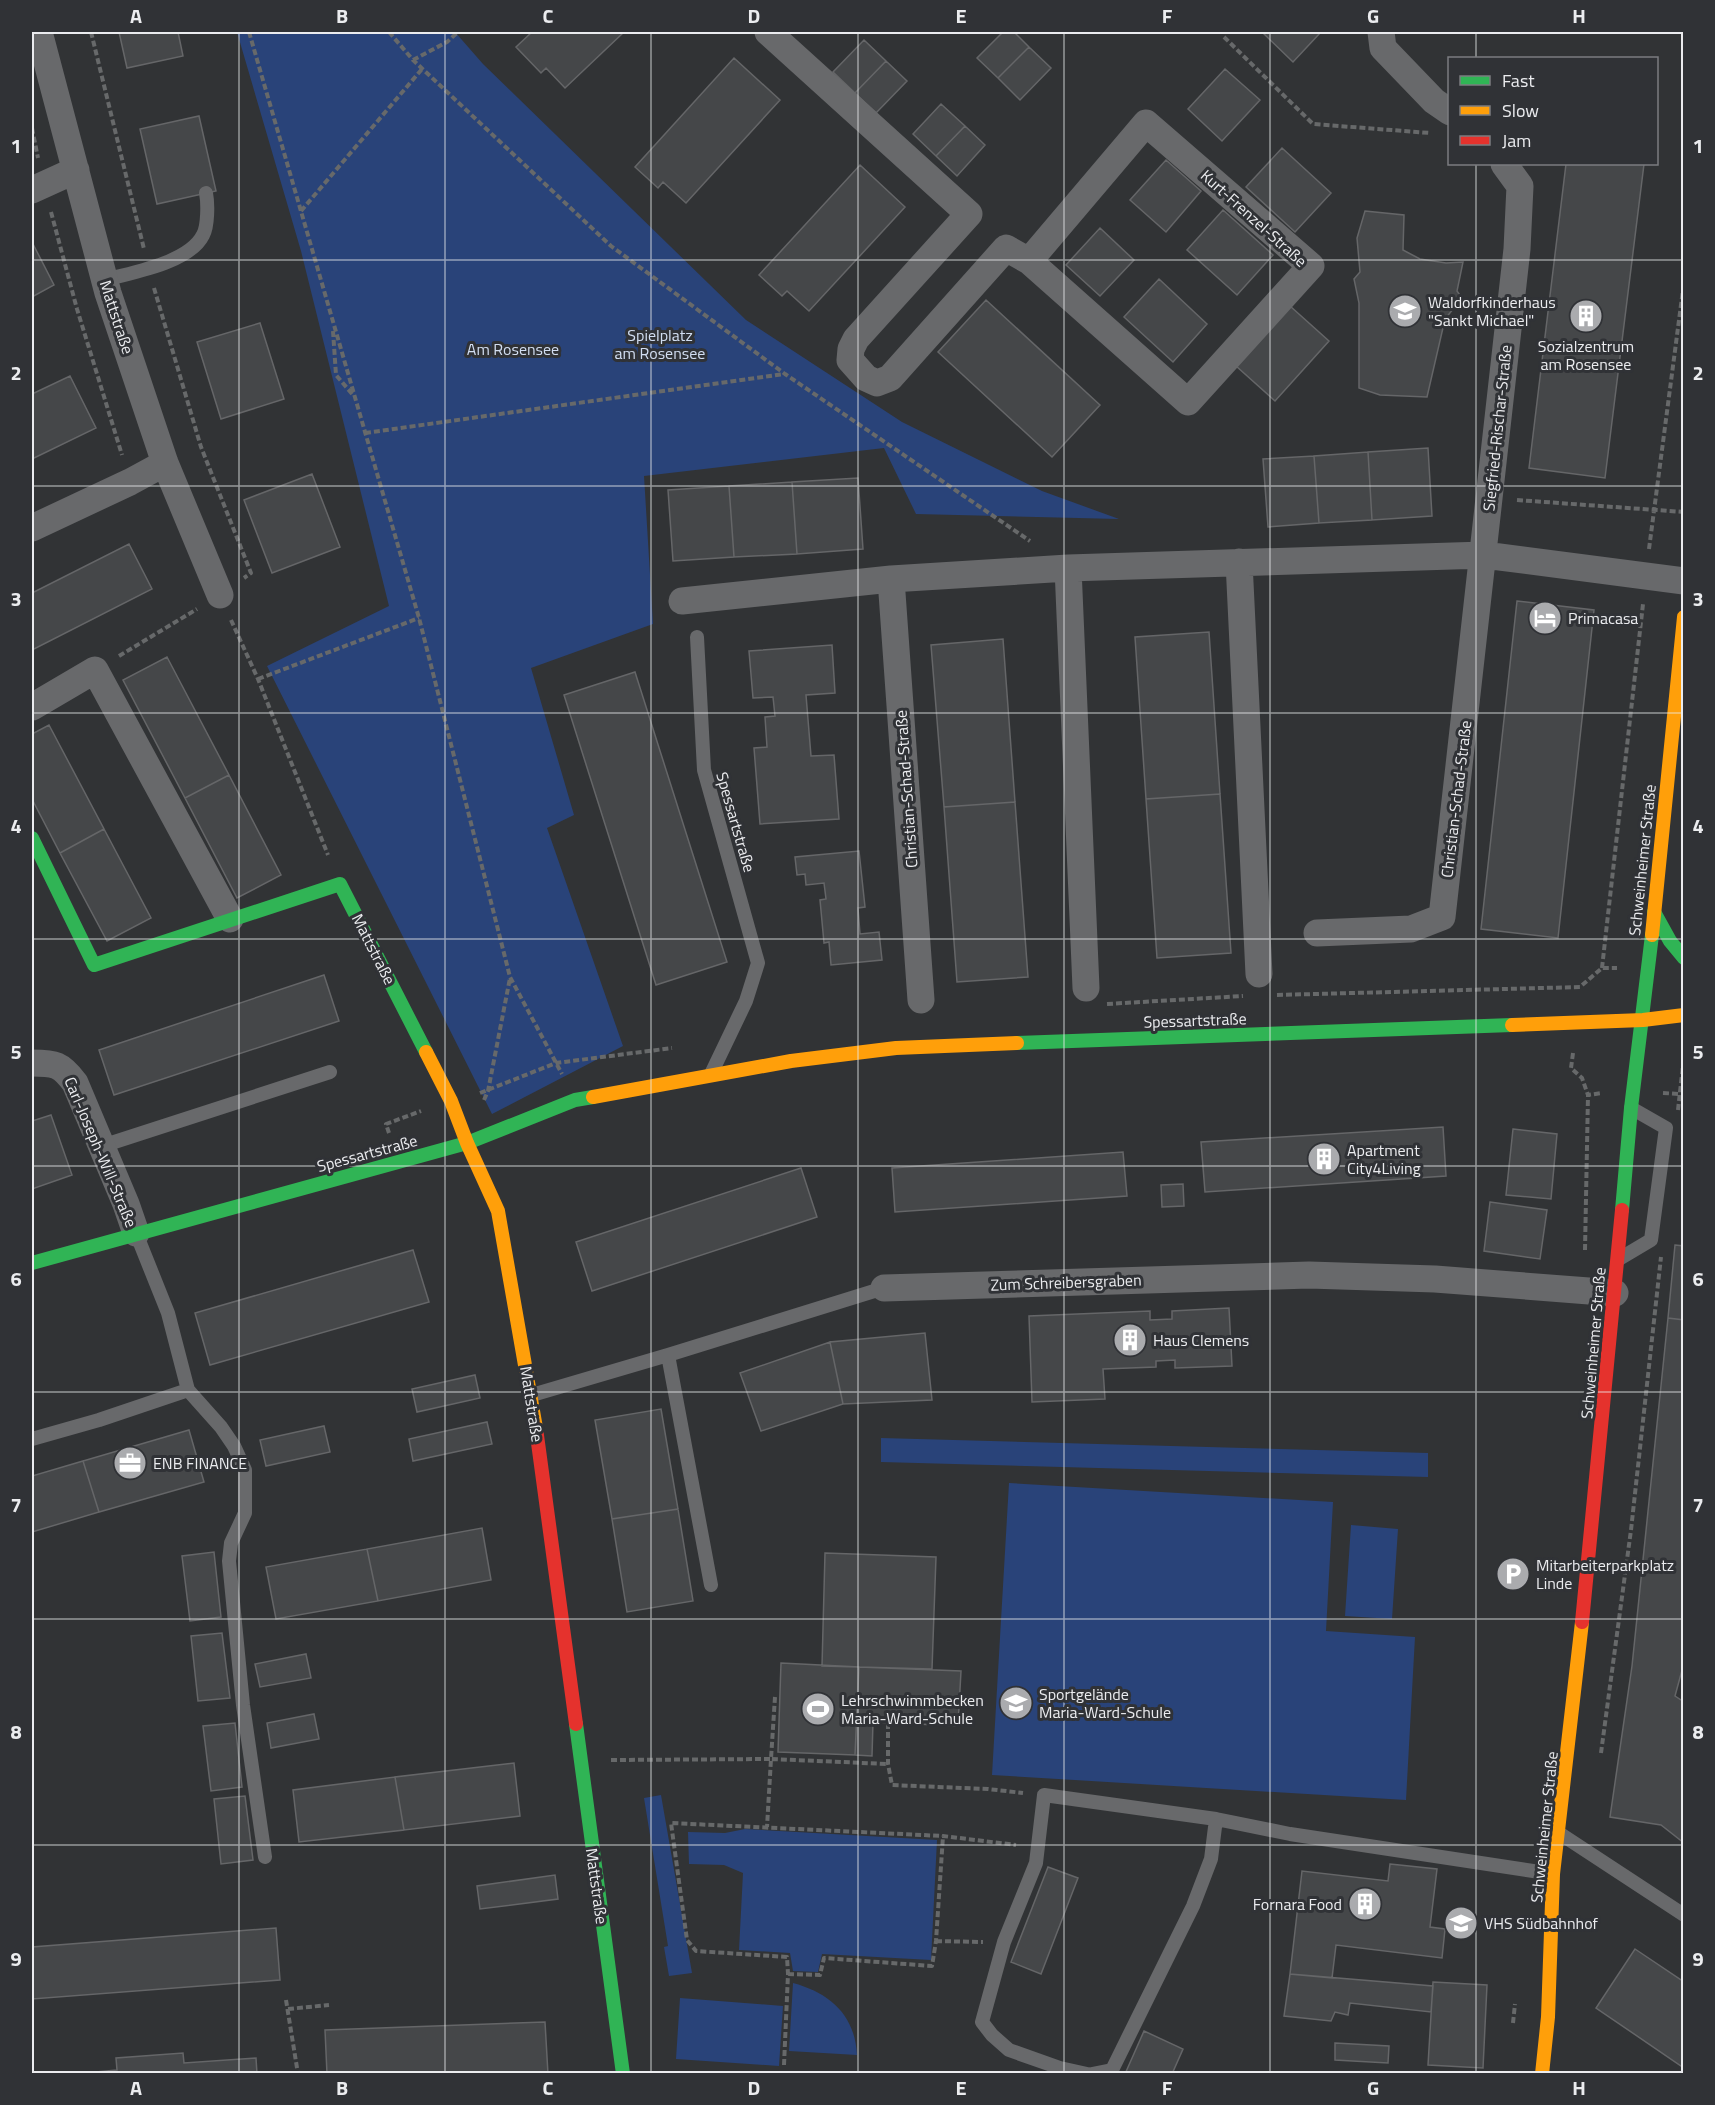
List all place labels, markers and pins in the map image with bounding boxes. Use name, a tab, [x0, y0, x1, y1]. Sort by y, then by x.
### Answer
place label: Waldorfkinderhaus "Sankt Michael"	[1428, 290, 1556, 332]
school or university icon: Waldorfkinderhaus "Sankt Michael"	[1387, 293, 1423, 329]
building icon: Sozialzentrum am Rosensee	[1568, 298, 1604, 334]
place label: Sozialzentrum am Rosensee	[1538, 334, 1634, 376]
hotel icon: Primacasa	[1527, 600, 1563, 636]
place label: Primacasa	[1568, 606, 1638, 630]
place label: Apartment City4Living	[1347, 1138, 1421, 1180]
building icon: Apartment City4Living	[1306, 1141, 1342, 1177]
building icon: Haus Clemens	[1112, 1322, 1148, 1358]
place label: Haus Clemens	[1153, 1328, 1249, 1352]
office icon: ENB FINANCE	[112, 1445, 148, 1481]
place label: ENB FINANCE	[153, 1451, 247, 1475]
place label: Mitarbeiterparkplatz Linde	[1536, 1553, 1674, 1595]
parking icon: Mitarbeiterparkplatz Linde	[1495, 1556, 1531, 1592]
place label: Sportgelände Maria-Ward-Schule	[1039, 1682, 1171, 1724]
school or university icon: Sportgelände Maria-Ward-Schule	[998, 1685, 1034, 1721]
place label: Lehrschwimmbecken Maria-Ward-Schule	[841, 1688, 984, 1730]
sports icon: Lehrschwimmbecken Maria-Ward-Schule	[800, 1691, 836, 1727]
building icon: Fornara Food	[1347, 1886, 1383, 1922]
place label: Fornara Food	[1253, 1892, 1342, 1916]
school or university icon: VHS Südbahnhof	[1443, 1905, 1479, 1941]
place label: VHS Südbahnhof	[1484, 1911, 1599, 1935]

